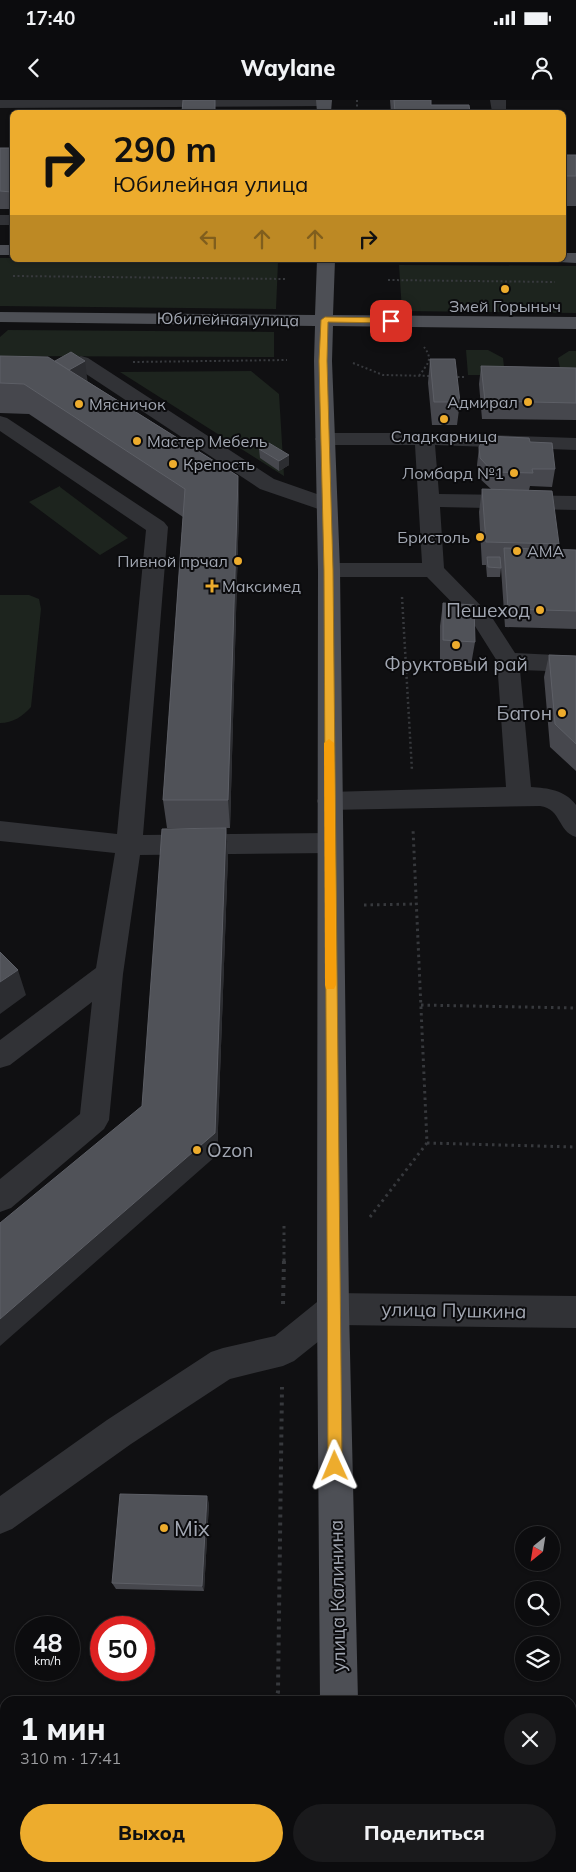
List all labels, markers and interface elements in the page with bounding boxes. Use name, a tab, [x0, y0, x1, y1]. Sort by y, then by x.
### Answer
text: 17:40	[25, 6, 75, 30]
icon: back	[20, 54, 48, 82]
text: Waylane	[241, 54, 335, 82]
icon: person	[528, 54, 556, 82]
text: 290 m	[113, 127, 217, 171]
icon: right	[30, 130, 95, 195]
text: Юбилейная улица	[113, 170, 309, 198]
icon: left	[195, 225, 223, 253]
icon: ahead	[248, 225, 276, 253]
icon: ahead	[301, 225, 329, 253]
icon: right	[354, 225, 382, 253]
marker: Змей Горыныч	[499, 283, 511, 295]
place label: Змей Горыныч	[449, 296, 561, 316]
pin	[370, 300, 412, 342]
icon: arrive	[377, 307, 405, 335]
street label: Юбилейная улица	[157, 308, 299, 330]
place label: Адмирал	[447, 392, 518, 412]
place label: Мясничок	[89, 394, 166, 414]
marker: Адмирал	[522, 396, 534, 408]
marker: Мясничок	[73, 398, 85, 410]
marker: Сладкарница	[438, 413, 450, 425]
place label: Сладкарница	[391, 426, 497, 446]
place label: Мастер Мебель	[147, 431, 268, 451]
marker: Мастер Мебель	[131, 435, 143, 447]
place label: Крепость	[183, 454, 255, 474]
marker: Крепость	[167, 458, 179, 470]
place label: Ломбард №1	[402, 463, 504, 483]
marker: Ломбард №1	[508, 467, 520, 479]
place label: Бристоль	[397, 527, 470, 547]
marker: Бристоль	[474, 531, 486, 543]
place label: АМА	[527, 541, 564, 561]
marker: АМА	[511, 545, 523, 557]
place label: Пивной прчал	[117, 551, 228, 571]
marker: Пивной прчал	[232, 555, 244, 567]
place label: Максимед	[222, 576, 301, 596]
marker: Максимед	[206, 580, 218, 592]
place label: Пешеход	[446, 598, 530, 622]
marker: Пешеход	[534, 604, 546, 616]
marker: Фруктовый рай	[450, 639, 462, 651]
place label: Фруктовый рай	[384, 652, 528, 676]
place label: Батон	[497, 701, 552, 725]
marker: Батон	[556, 707, 568, 719]
place label: Ozon	[207, 1138, 253, 1162]
marker: Ozon	[191, 1144, 203, 1156]
street label: улица Пушкина	[381, 1297, 527, 1323]
position arrow	[308, 1439, 360, 1491]
place label: Mix	[174, 1514, 210, 1542]
street label: улица Калинина	[324, 1520, 350, 1672]
marker: Mix	[158, 1522, 170, 1534]
north arrow	[515, 1526, 560, 1571]
map controls	[515, 1526, 560, 1681]
button: search	[515, 1581, 560, 1626]
speed limit sign: 50	[90, 1616, 155, 1681]
text: 48	[32, 1627, 63, 1658]
button: layers	[515, 1636, 560, 1681]
text: km/h	[34, 1653, 61, 1668]
text: 1 мин	[20, 1710, 106, 1748]
button: close	[504, 1713, 556, 1765]
text: 310 m · 17:41	[20, 1748, 121, 1768]
button: Выход	[20, 1804, 283, 1862]
button: Поделиться	[293, 1804, 556, 1862]

